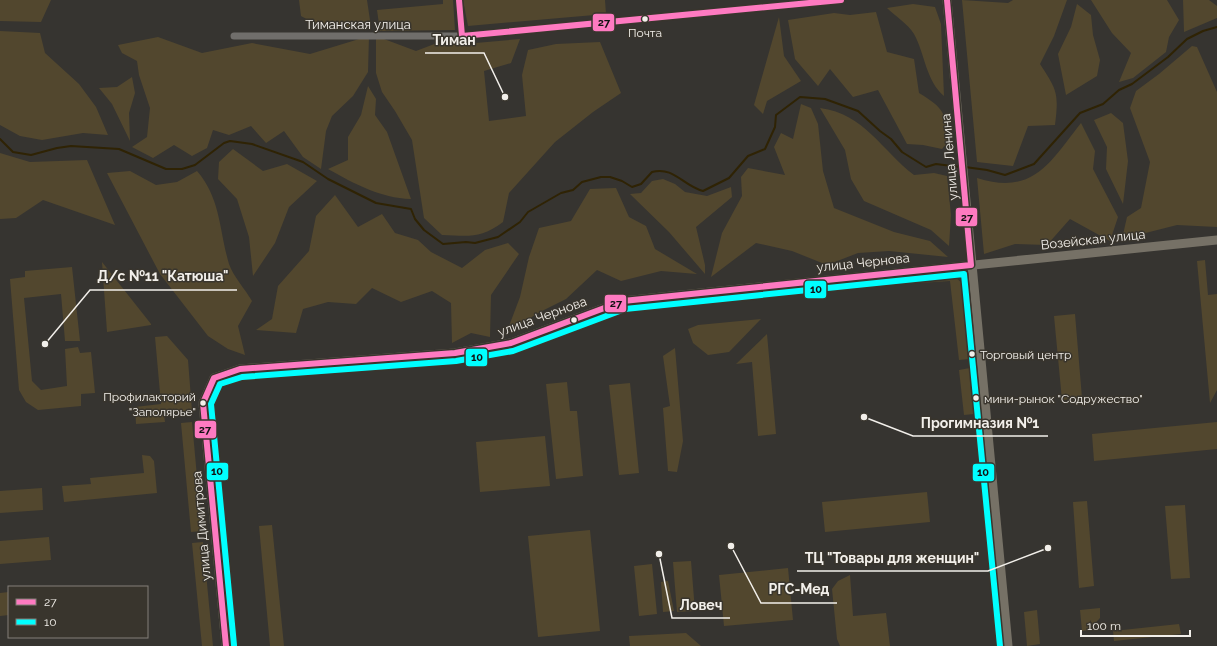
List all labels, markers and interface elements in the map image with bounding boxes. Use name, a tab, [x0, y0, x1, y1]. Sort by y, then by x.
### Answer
line badge: 27	[592, 13, 615, 32]
marker: Почта	[640, 14, 650, 24]
text: 27	[598, 16, 611, 29]
street label: Тиманская улица	[305, 17, 411, 32]
place label: Почта	[628, 26, 662, 40]
callout: Тиман	[425, 27, 484, 53]
text: Тиман	[432, 32, 476, 48]
street label: улица Ленина	[938, 113, 961, 201]
line badge: 27	[955, 207, 978, 227]
text: 27	[961, 211, 974, 224]
street label: Возейская улица	[1040, 227, 1146, 252]
street label: улица Чернова	[816, 250, 910, 275]
callout: Д/с №11 "Катюша"	[90, 264, 237, 290]
text: Д/с №11 "Катюша"	[97, 268, 229, 284]
line badge: 10	[804, 280, 827, 299]
text: 10	[810, 283, 822, 296]
street label: улица Чернова	[496, 293, 589, 340]
line badge: 27	[604, 294, 627, 313]
text: 27	[610, 297, 623, 310]
unlabelled marker	[569, 315, 579, 325]
line badge: 10	[465, 348, 488, 367]
place label: Торговый центр	[980, 348, 1071, 362]
marker: Торговый центр	[967, 349, 977, 359]
text: 10	[471, 351, 483, 364]
place label: Профилакторий "Заполярье"	[103, 390, 196, 419]
place label: мини-рынок "Содружество"	[984, 392, 1143, 406]
marker: мини-рынок "Содружество"	[971, 393, 981, 403]
marker: Профилакторий "Заполярье"	[198, 398, 208, 408]
callout: Прогимназия №1	[913, 410, 1048, 436]
text: Прогимназия №1	[921, 415, 1039, 431]
line badge: 27	[194, 420, 217, 439]
text: 27	[199, 423, 212, 436]
line badge: 10	[206, 462, 229, 481]
line badge: 10	[972, 463, 995, 482]
text: 10	[211, 465, 223, 478]
text: 10	[977, 466, 989, 479]
street label: улица Димитрова	[189, 470, 214, 582]
callout: ТЦ "Товары для женщин"	[797, 545, 988, 571]
text: ТЦ "Товары для женщин"	[805, 550, 979, 566]
callout: РГС-Мед	[761, 577, 837, 603]
text: РГС-Мед	[769, 581, 830, 597]
legend	[8, 586, 148, 638]
callout: Ловеч	[672, 592, 730, 618]
text: 27	[44, 595, 57, 609]
text: Ловеч	[680, 597, 722, 613]
scale bar	[1081, 612, 1190, 638]
text: 10	[44, 615, 56, 629]
text: 100 m	[1087, 619, 1121, 633]

